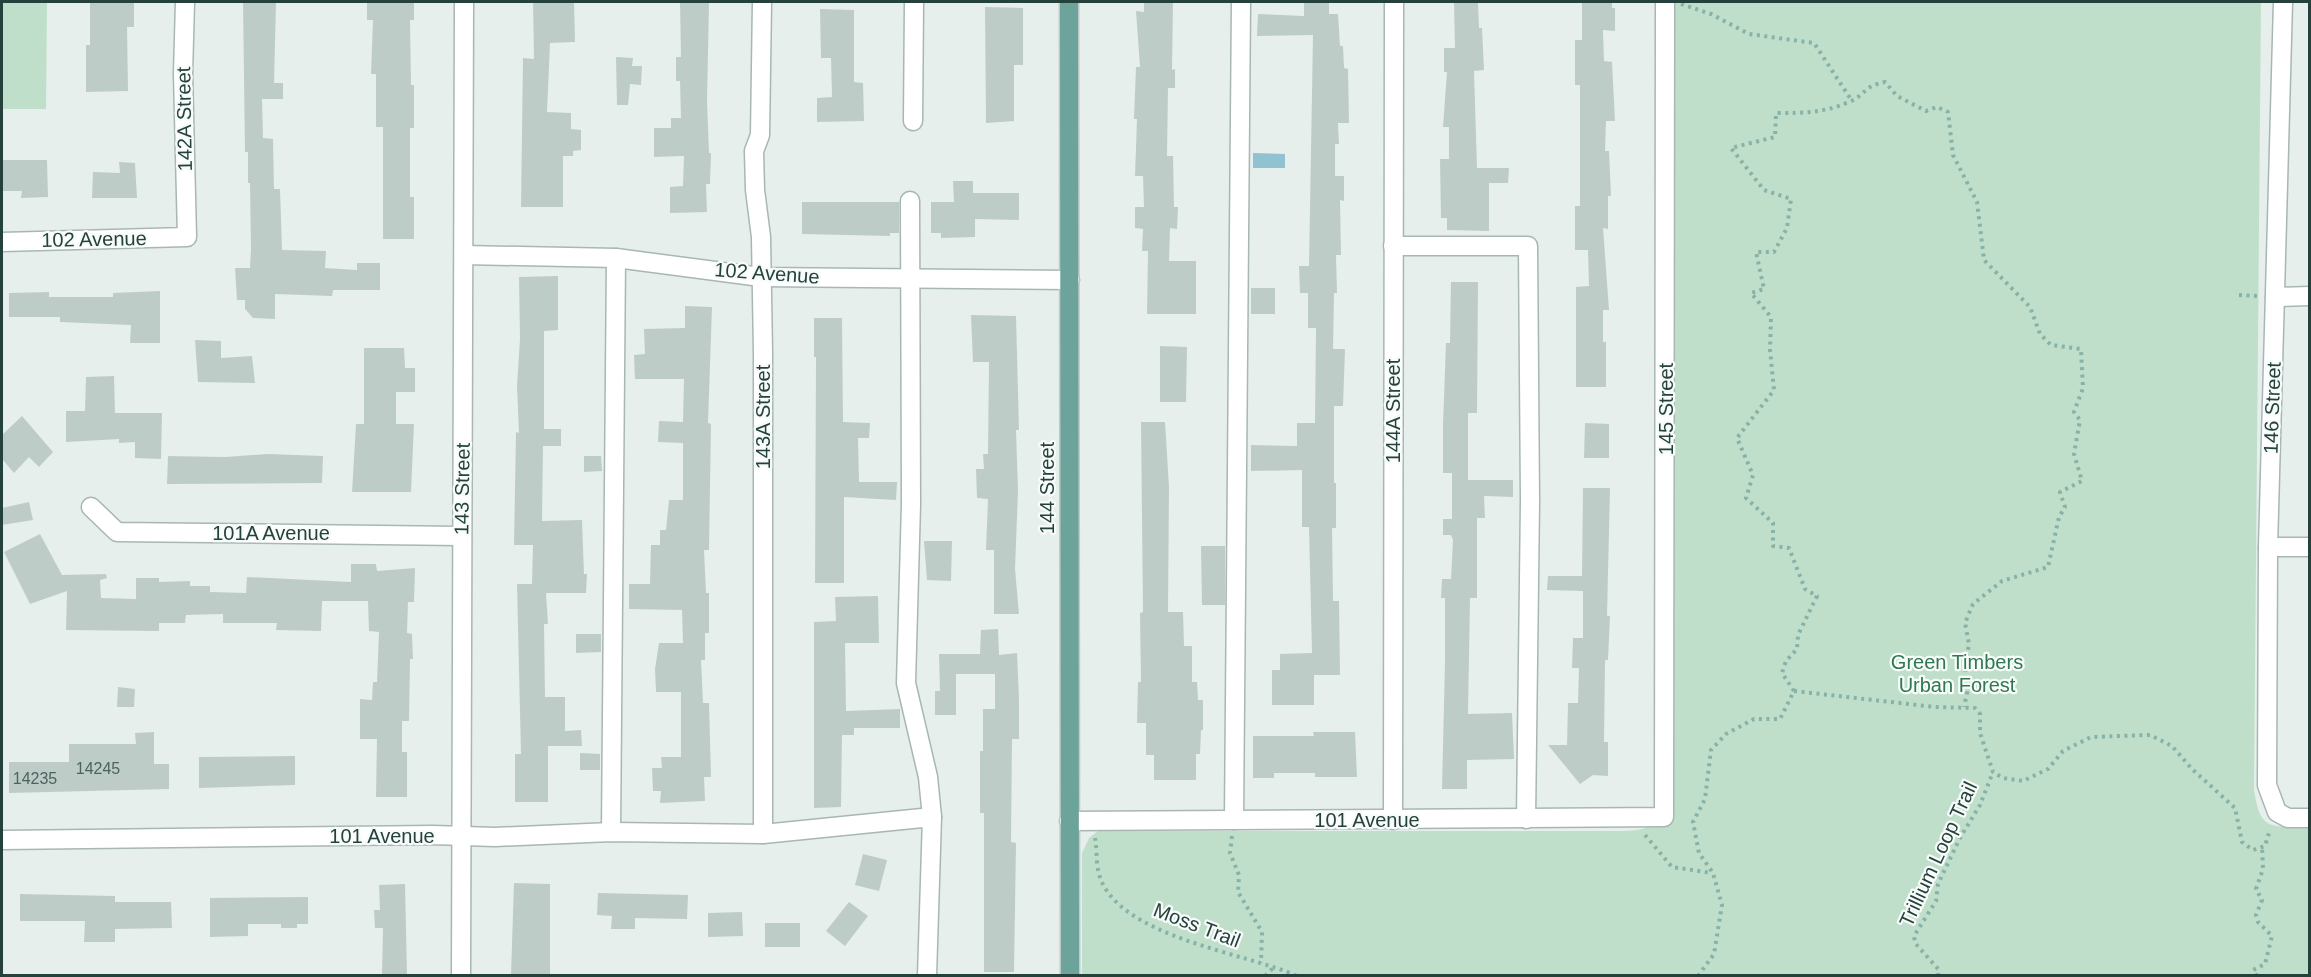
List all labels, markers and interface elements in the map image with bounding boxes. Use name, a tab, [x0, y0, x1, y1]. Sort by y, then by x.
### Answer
street label: 142A Street	[172, 66, 196, 171]
street label: 102 Avenue	[41, 227, 147, 251]
street label: 102 Avenue	[714, 258, 820, 288]
street label: 144A Street	[1382, 358, 1404, 463]
street label: 146 Street	[2259, 361, 2285, 455]
street label: 145 Street	[1655, 362, 1677, 455]
street label: 143A Street	[752, 364, 774, 469]
street label: 144 Street	[1036, 441, 1058, 534]
street label: 143 Street	[450, 442, 474, 535]
street label: 101A Avenue	[212, 522, 330, 544]
park label: Green Timbers Urban Forest	[1891, 651, 2023, 696]
house number: 14245	[76, 760, 120, 777]
house number: 14235	[13, 770, 57, 787]
street label: Trillium Loop Trail	[1895, 778, 1981, 930]
street label: 101 Avenue	[1314, 809, 1420, 831]
street label: 101 Avenue	[329, 825, 435, 847]
street label: Moss Trail	[1151, 898, 1243, 952]

